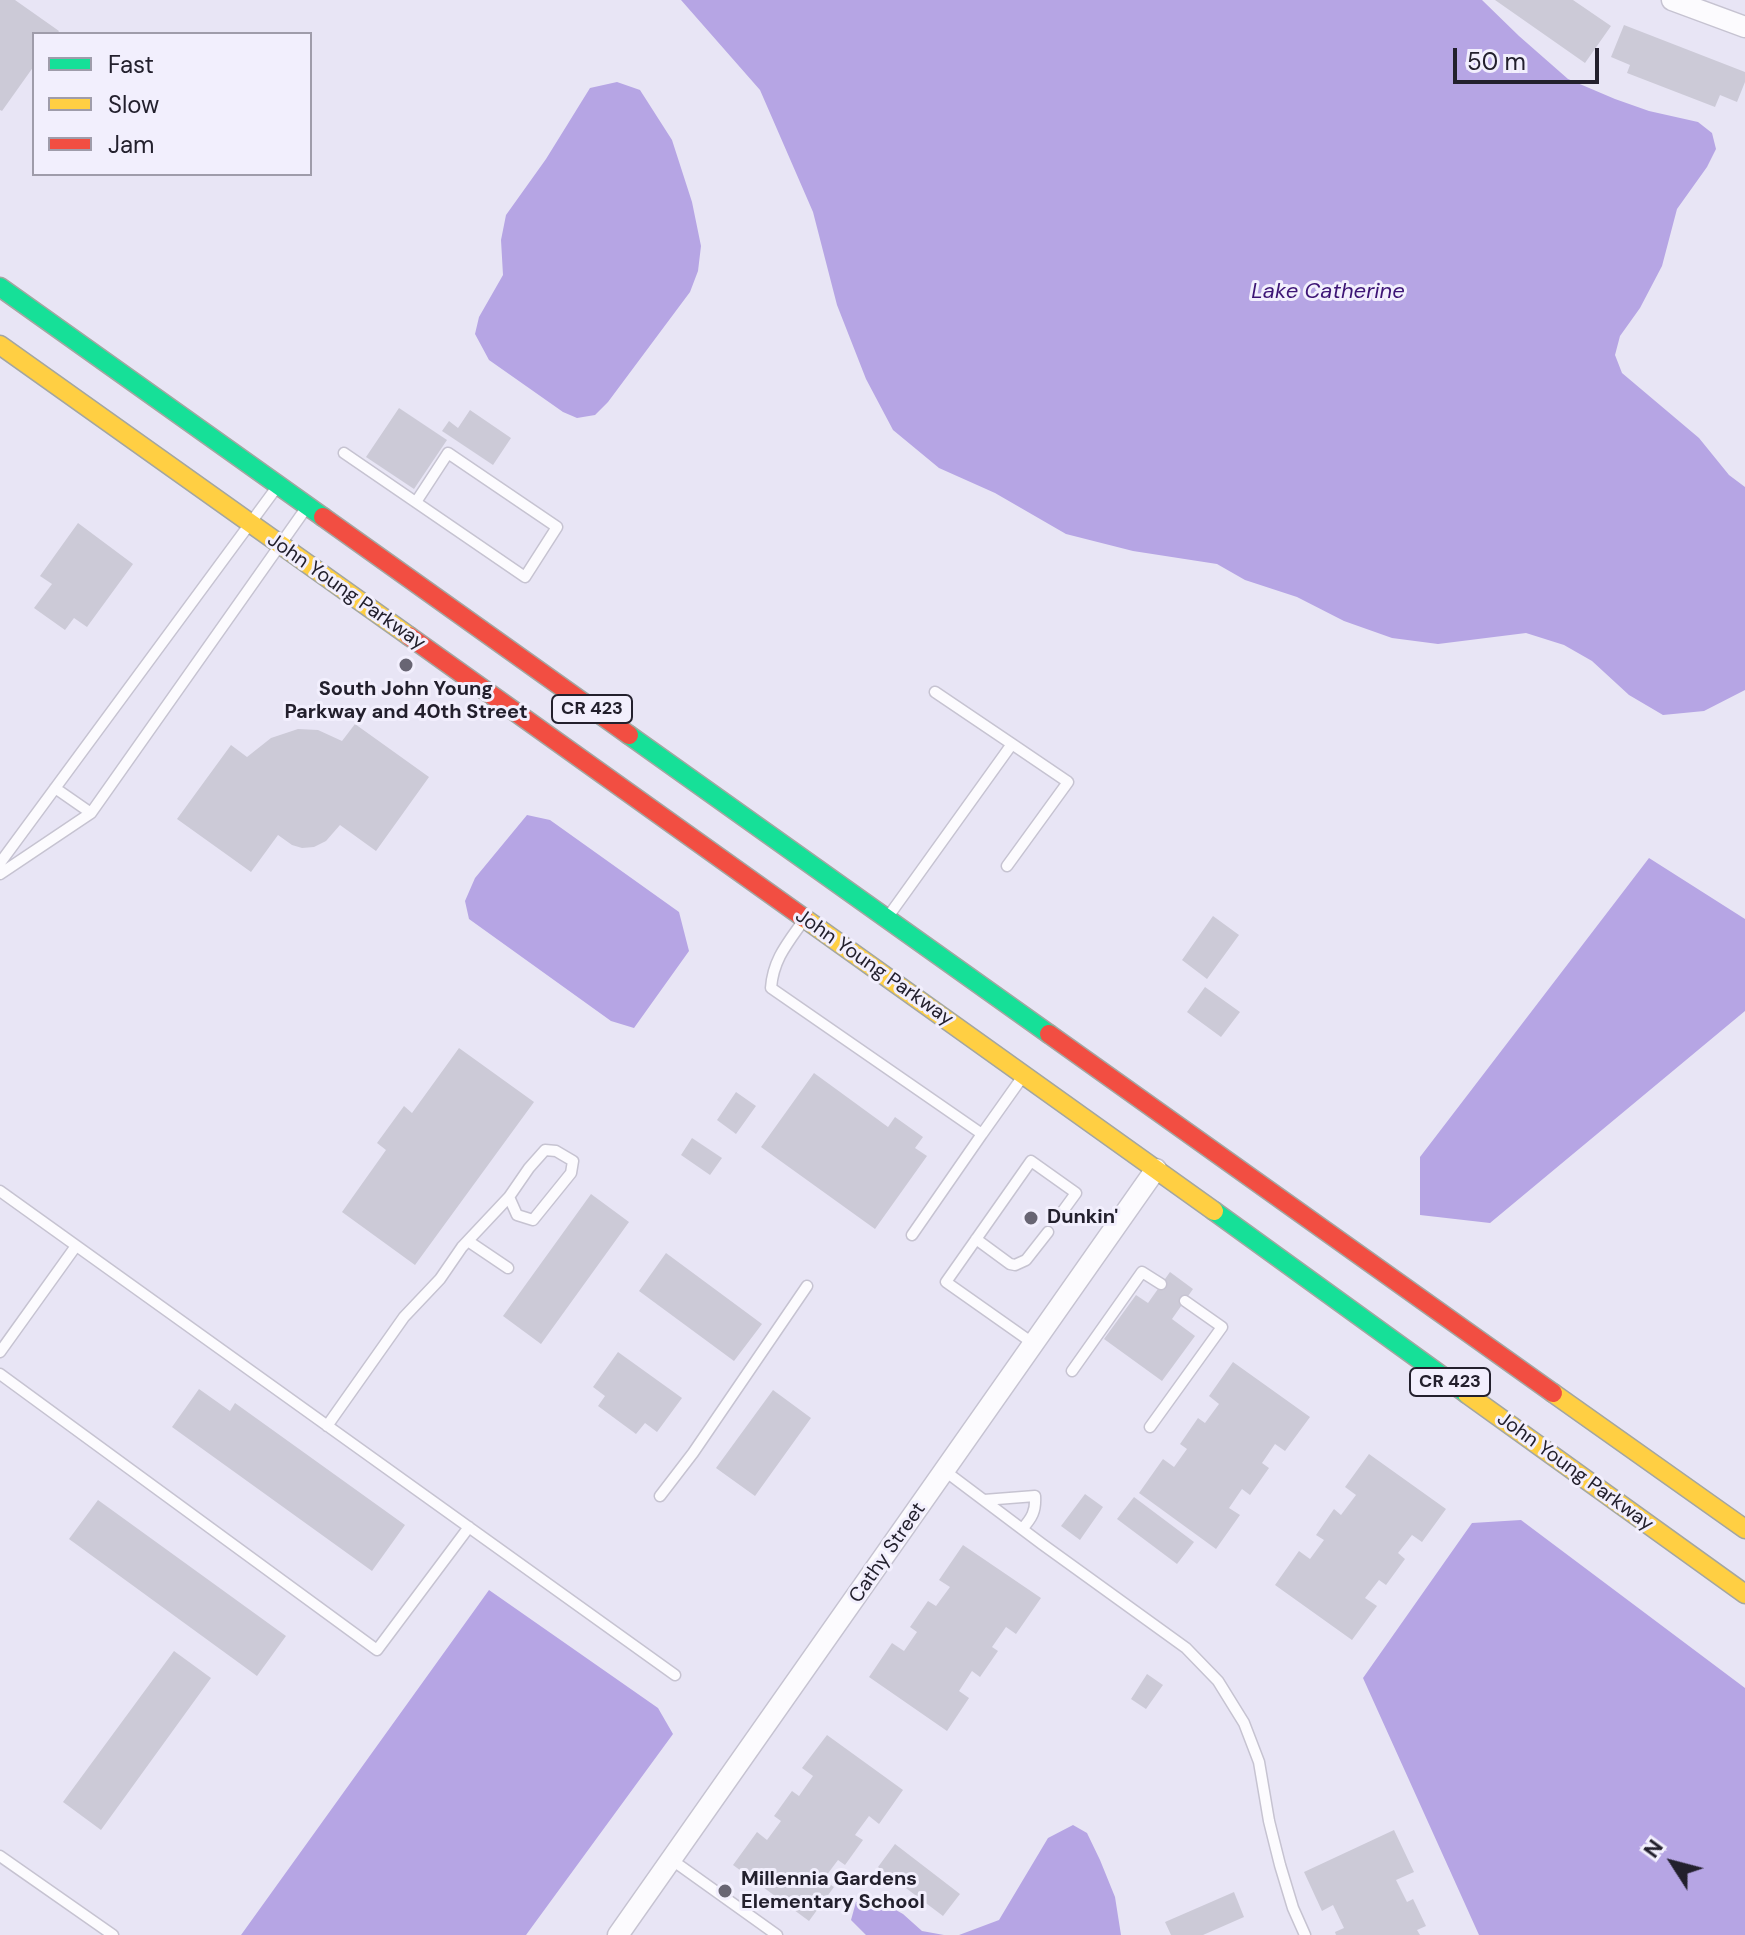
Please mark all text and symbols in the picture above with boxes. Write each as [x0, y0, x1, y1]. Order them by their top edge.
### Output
legend [32, 32, 312, 176]
scale bar [1457, 32, 1603, 82]
text: 50 m [1467, 46, 1526, 77]
text: Fast [108, 49, 154, 80]
text: Slow [108, 89, 159, 120]
text: Jam [108, 129, 154, 160]
water label: Lake Catherine [1251, 279, 1405, 305]
street label: John Young Parkway [262, 528, 430, 656]
marker: South John Young Parkway and 40th Street [397, 656, 415, 674]
place label: South John Young Parkway and 40th Street [284, 678, 528, 725]
road number: CR 423 [552, 695, 632, 723]
street label: John Young Parkway [790, 904, 958, 1032]
place label: Dunkin' [1047, 1206, 1118, 1230]
marker: Dunkin' [1022, 1209, 1040, 1227]
road number: CR 423 [1410, 1368, 1490, 1396]
street label: John Young Parkway [1492, 1407, 1658, 1537]
street label: Cathy Street [845, 1498, 931, 1608]
north arrow [1633, 1823, 1713, 1903]
text: N [1637, 1834, 1670, 1864]
place label: Millennia Gardens Elementary School [741, 1868, 925, 1915]
marker: Millennia Gardens Elementary School [716, 1882, 734, 1900]

